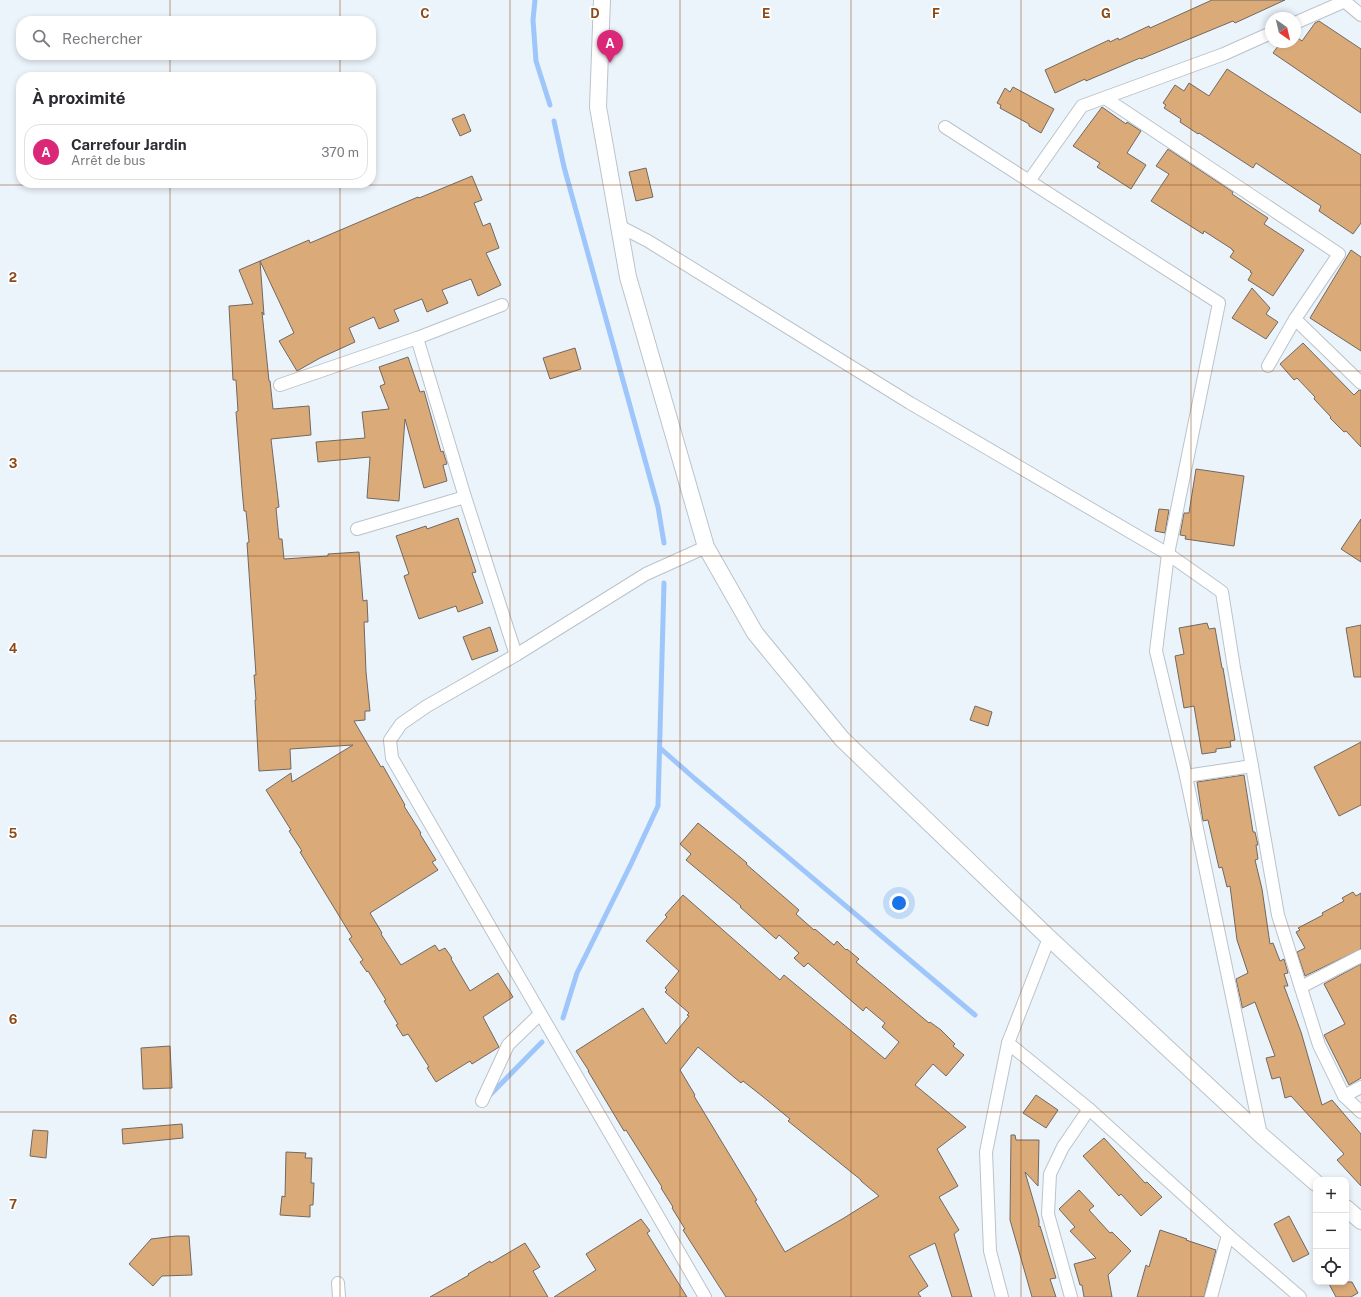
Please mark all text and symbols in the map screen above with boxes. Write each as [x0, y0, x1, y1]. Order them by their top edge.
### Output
text: C [420, 6, 430, 21]
text: D [590, 6, 600, 21]
text: E [762, 6, 770, 21]
text: F [932, 6, 940, 21]
text: G [1101, 6, 1111, 21]
north arrow [1265, 12, 1301, 48]
search box [16, 16, 376, 60]
icon: search [30, 27, 52, 49]
text: Rechercher [62, 30, 142, 47]
pin: A [597, 30, 623, 63]
text: À proximité [32, 88, 126, 108]
text: Carrefour Jardin [71, 136, 187, 153]
text: A [41, 145, 51, 160]
text: 370 m [321, 145, 359, 160]
text: Arrêt de bus [71, 153, 145, 168]
text: 2 [9, 270, 17, 285]
text: 3 [9, 456, 18, 471]
text: 4 [9, 641, 18, 656]
text: 5 [9, 826, 18, 841]
your location [889, 893, 909, 913]
text: 6 [9, 1012, 18, 1027]
map controls [1313, 1177, 1349, 1285]
button: + [1313, 1177, 1349, 1213]
text: 7 [9, 1197, 17, 1212]
button: − [1313, 1213, 1349, 1249]
button: locate [1313, 1249, 1349, 1285]

